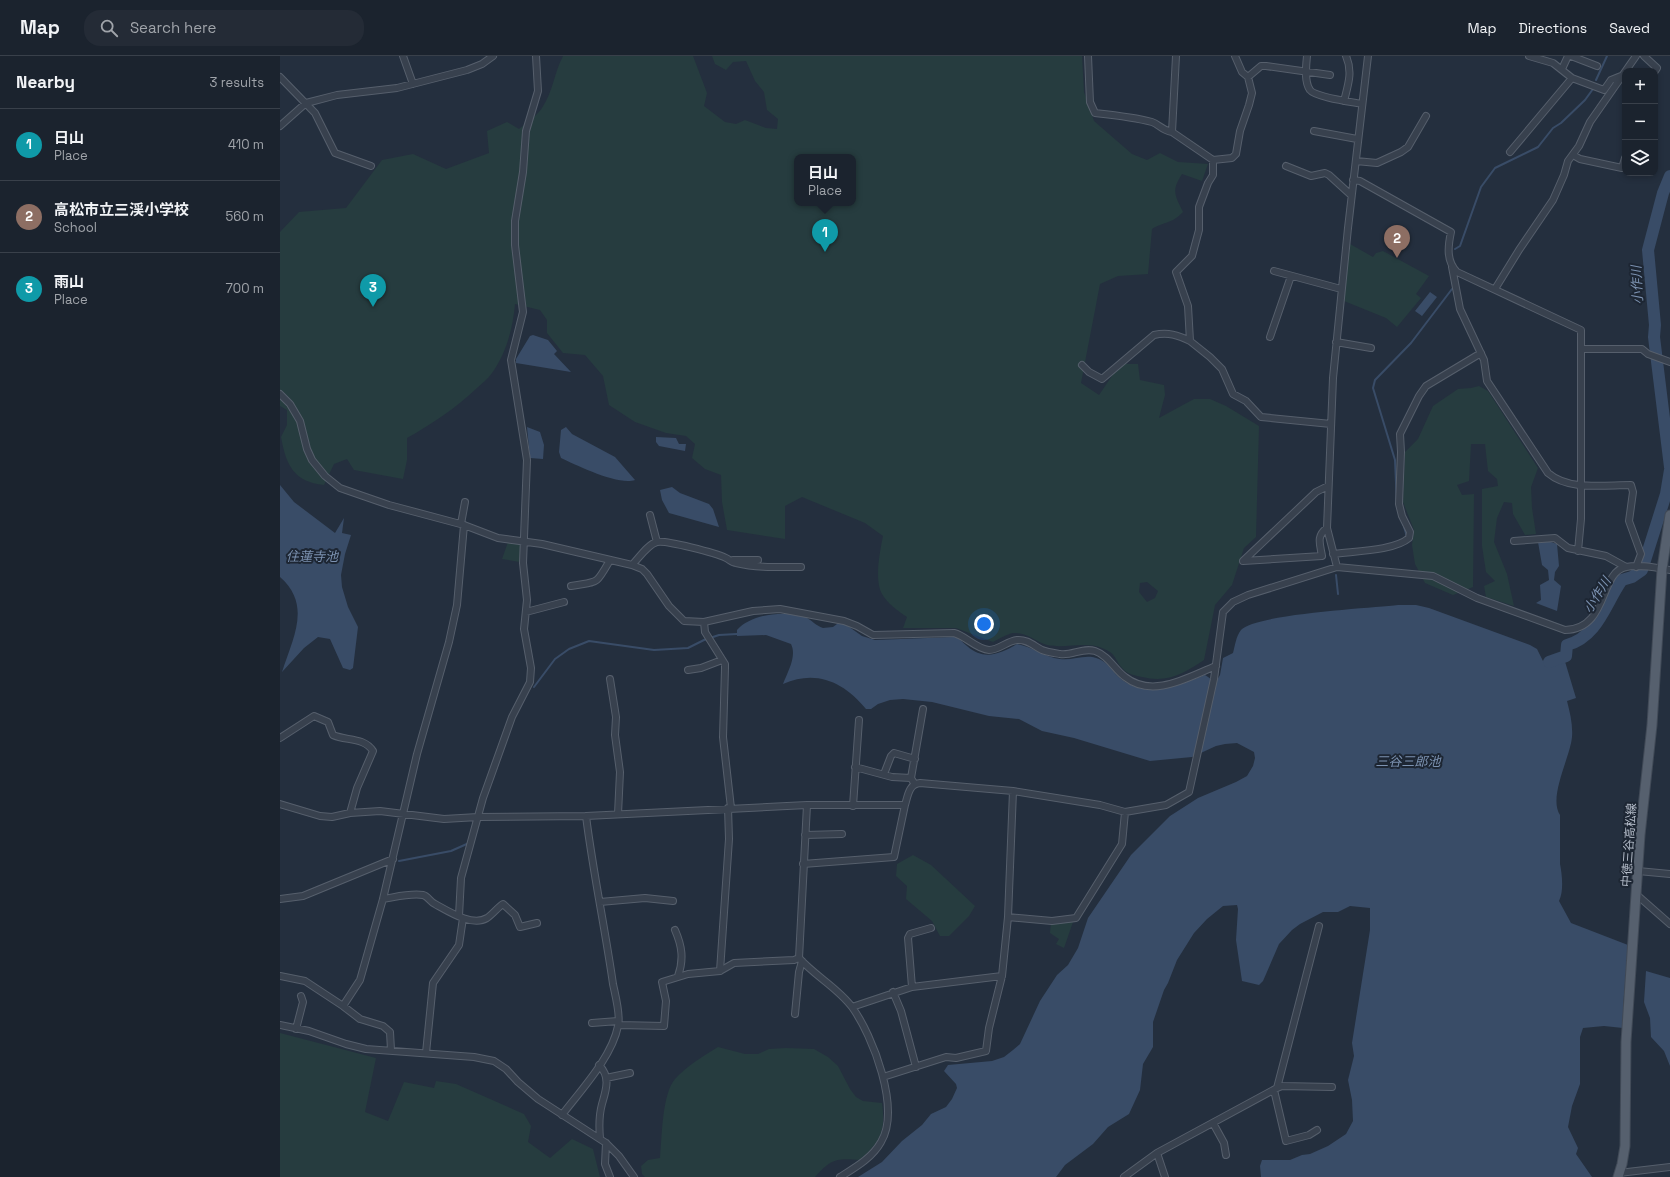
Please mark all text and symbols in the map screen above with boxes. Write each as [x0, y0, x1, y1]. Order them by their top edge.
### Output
search box [84, 10, 364, 46]
text: Map [20, 15, 60, 40]
icon: search [98, 17, 120, 39]
text: Search here [130, 18, 216, 37]
text: Map [1467, 19, 1497, 37]
text: Directions [1519, 19, 1587, 37]
text: Saved [1609, 19, 1650, 37]
map controls [1622, 68, 1658, 176]
button: + [1622, 68, 1658, 104]
text: Nearby [16, 71, 75, 93]
text: 3 results [210, 74, 264, 91]
button: − [1622, 104, 1658, 140]
text: 日山 [54, 128, 84, 147]
text: 1 [26, 136, 32, 153]
text: 410 m [228, 136, 264, 153]
button: layers [1622, 140, 1658, 176]
text: Place [54, 147, 88, 164]
popup [794, 154, 856, 206]
text: 日山 [808, 163, 838, 182]
text: Place [808, 182, 842, 199]
text: 高松市立三渓小学校 [54, 200, 189, 219]
text: 2 [25, 208, 33, 225]
text: 560 m [225, 208, 264, 225]
text: School [54, 219, 97, 236]
pin: 1 [812, 219, 838, 252]
pin: 2 [1384, 225, 1410, 258]
water label: 小作川 [1627, 263, 1647, 305]
text: 雨山 [54, 272, 84, 291]
pin: 3 [360, 274, 386, 307]
text: 3 [25, 280, 33, 297]
text: 700 m [226, 280, 264, 297]
text: Place [54, 291, 88, 308]
water label: 住蓮寺池 [286, 548, 340, 565]
water label: 小作川 [1579, 572, 1616, 616]
your location [974, 614, 994, 634]
water label: 三谷三郎池 [1375, 753, 1442, 770]
street label: 中徳三谷高松線 [1618, 803, 1640, 887]

